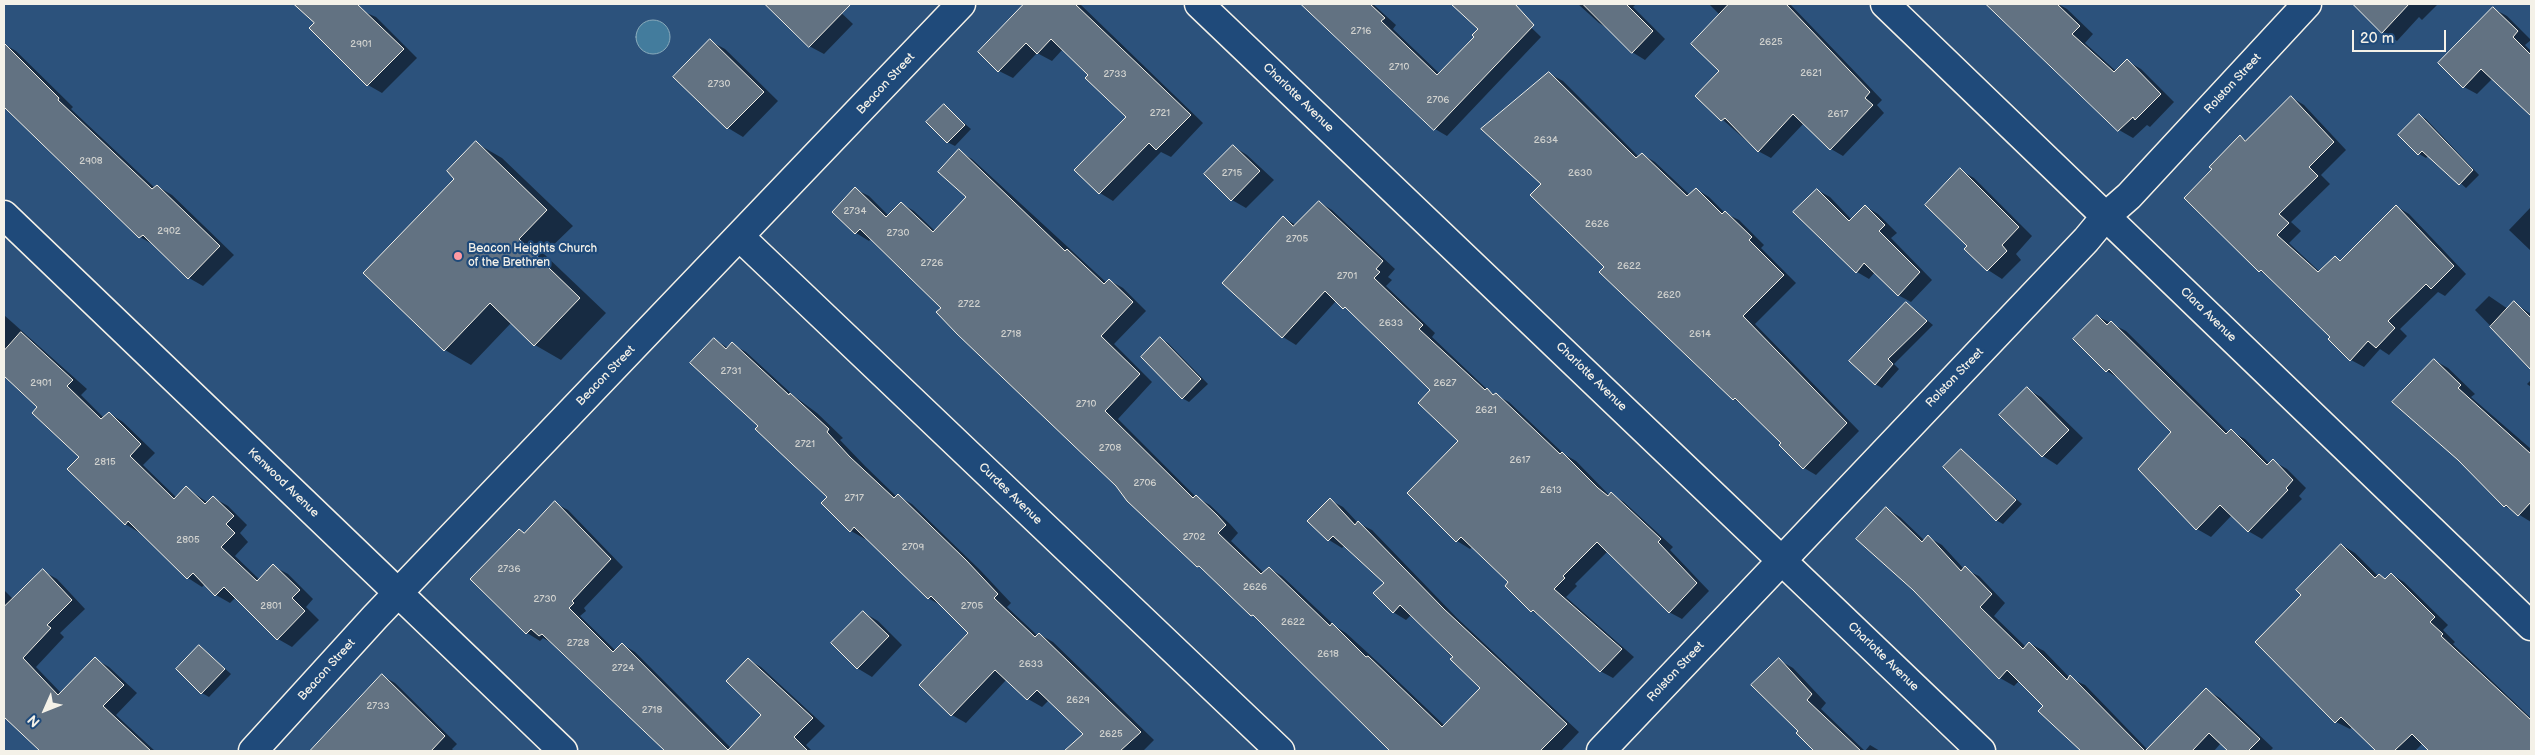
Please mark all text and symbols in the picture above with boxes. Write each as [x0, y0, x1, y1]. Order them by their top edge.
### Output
scale bar [2355, 20, 2449, 52]
house number: 2716 [1351, 25, 1371, 37]
text: 20 m [2360, 29, 2394, 48]
house number: 2625 [1759, 36, 1783, 48]
house number: 2901 [350, 38, 372, 50]
street label: Beacon Street [854, 50, 918, 118]
street label: Rolston Street [2201, 51, 2265, 117]
street label: Charlotte Avenue [1259, 60, 1337, 136]
house number: 2710 [1389, 61, 1409, 73]
house number: 2621 [1800, 67, 1822, 79]
house number: 2733 [1103, 68, 1127, 80]
house number: 2730 [708, 78, 730, 90]
house number: 2706 [1427, 94, 1449, 106]
house number: 2721 [1150, 107, 1170, 119]
house number: 2617 [1828, 108, 1848, 120]
house number: 2634 [1534, 134, 1558, 146]
house number: 2908 [79, 155, 103, 167]
house number: 2715 [1222, 167, 1242, 179]
house number: 2630 [1568, 167, 1592, 179]
house number: 2734 [843, 205, 867, 217]
house number: 2626 [1585, 218, 1609, 230]
house number: 2902 [157, 225, 181, 237]
house number: 2730 [887, 227, 909, 239]
house number: 2705 [1286, 233, 1308, 245]
place label: Beacon Heights Church of the Brethren [468, 242, 597, 270]
marker: Beacon Heights Church of the Brethren [452, 250, 464, 262]
house number: 2726 [921, 257, 943, 269]
house number: 2622 [1617, 260, 1641, 272]
house number: 2701 [1337, 270, 1357, 282]
street label: Clara Avenue [2177, 285, 2239, 345]
house number: 2620 [1657, 289, 1681, 301]
house number: 2722 [958, 298, 980, 310]
house number: 2633 [1379, 317, 1403, 329]
house number: 2718 [1001, 328, 1021, 340]
house number: 2614 [1689, 328, 1711, 340]
street label: Charlotte Avenue [1552, 339, 1630, 415]
street label: Beacon Street [574, 343, 638, 409]
street label: Rolston Street [1923, 345, 1987, 411]
house number: 2731 [721, 365, 741, 377]
house number: 2901 [30, 377, 52, 389]
house number: 2627 [1434, 377, 1456, 389]
house number: 2710 [1076, 398, 1096, 410]
house number: 2621 [1475, 404, 1497, 416]
house number: 2721 [795, 438, 815, 450]
house number: 2708 [1099, 442, 1121, 454]
street label: Kenwood Avenue [244, 445, 322, 521]
house number: 2617 [1510, 454, 1530, 466]
house number: 2815 [94, 456, 116, 468]
street label: Curdes Avenue [975, 460, 1045, 528]
house number: 2706 [1134, 477, 1156, 489]
house number: 2613 [1540, 484, 1562, 496]
house number: 2717 [844, 492, 864, 504]
house number: 2702 [1183, 531, 1205, 543]
house number: 2805 [176, 534, 200, 546]
house number: 2709 [902, 541, 924, 553]
house number: 2736 [497, 563, 521, 575]
house number: 2626 [1243, 581, 1267, 593]
house number: 2730 [534, 593, 556, 605]
house number: 2801 [260, 600, 282, 612]
house number: 2705 [961, 600, 983, 612]
house number: 2622 [1281, 616, 1305, 628]
street label: Charlotte Avenue [1844, 619, 1922, 695]
street label: Beacon Street [295, 636, 359, 704]
house number: 2728 [567, 637, 589, 649]
street label: Rolston Street [1644, 639, 1708, 705]
house number: 2618 [1317, 648, 1339, 660]
house number: 2633 [1019, 658, 1043, 670]
house number: 2724 [612, 662, 634, 674]
north arrow [20, 685, 70, 735]
house number: 2629 [1066, 694, 1090, 706]
house number: 2733 [366, 700, 390, 712]
house number: 2718 [642, 704, 662, 716]
text: N [24, 711, 44, 730]
house number: 2625 [1099, 728, 1123, 740]

